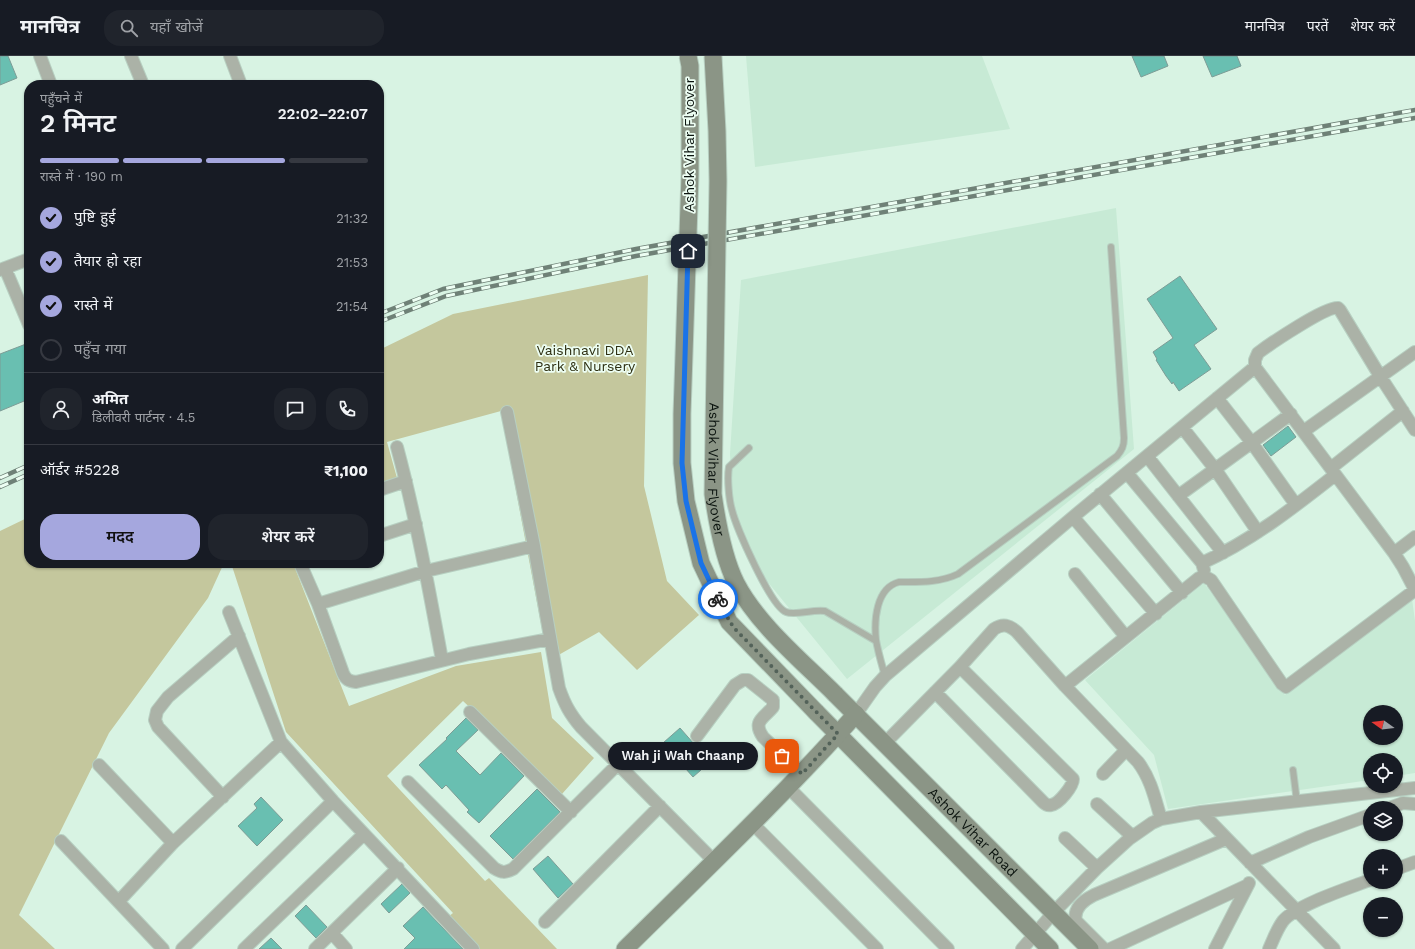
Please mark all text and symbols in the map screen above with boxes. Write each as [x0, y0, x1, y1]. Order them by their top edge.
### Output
search box [104, 10, 384, 46]
text: मानचित्र [20, 15, 80, 38]
icon: search [118, 17, 140, 39]
text: यहाँ खोजें [150, 18, 203, 36]
text: मानचित्र [1245, 18, 1285, 34]
text: परतें [1307, 18, 1328, 34]
text: शेयर करें [1350, 18, 1395, 34]
street label: Ashok Vihar Flyover [681, 78, 697, 212]
text: पहुँचने में [40, 91, 82, 106]
text: 22:02–22:07 [278, 105, 368, 123]
text: 2 मिनट [40, 108, 116, 138]
text: रास्ते में · 190 m [40, 169, 123, 184]
icon: check [40, 207, 62, 229]
text: पुष्टि हुई [74, 208, 116, 226]
text: 21:32 [336, 211, 368, 226]
pin [671, 234, 705, 268]
icon: home [677, 240, 699, 262]
icon: check [40, 251, 62, 273]
text: तैयार हो रहा [74, 252, 141, 270]
text: 21:53 [336, 255, 368, 270]
icon: check [40, 295, 62, 317]
text: रास्ते में [74, 296, 113, 314]
text: 21:54 [336, 299, 368, 314]
text: पहुँच गया [74, 340, 126, 358]
park label: Vaishnavi DDA Park & Nursery [535, 342, 636, 374]
button: person [40, 388, 82, 430]
button: chat [274, 388, 316, 430]
button: phone [326, 388, 368, 430]
text: अमित [92, 390, 128, 408]
street label: Ashok Vihar Flyover [705, 403, 728, 538]
text: डिलीवरी पार्टनर · 4.5 [92, 410, 195, 425]
text: ऑर्डर #5228 [40, 461, 120, 479]
text: ₹1,100 [324, 462, 368, 480]
button: मदद [40, 514, 200, 560]
button: शेयर करें [208, 514, 368, 560]
courier [698, 579, 738, 619]
icon: bike [707, 588, 729, 610]
north arrow [1363, 705, 1403, 745]
map controls [1363, 705, 1403, 937]
pin [765, 739, 799, 773]
callout: Wah ji Wah Chaanp [608, 742, 758, 770]
icon: bag [771, 745, 793, 767]
text: Wah ji Wah Chaanp [622, 748, 744, 763]
button: locate [1363, 753, 1403, 793]
street label: Ashok Vihar Road [925, 784, 1021, 880]
button: layers [1363, 801, 1403, 841]
button: + [1363, 849, 1403, 889]
button: − [1363, 897, 1403, 937]

